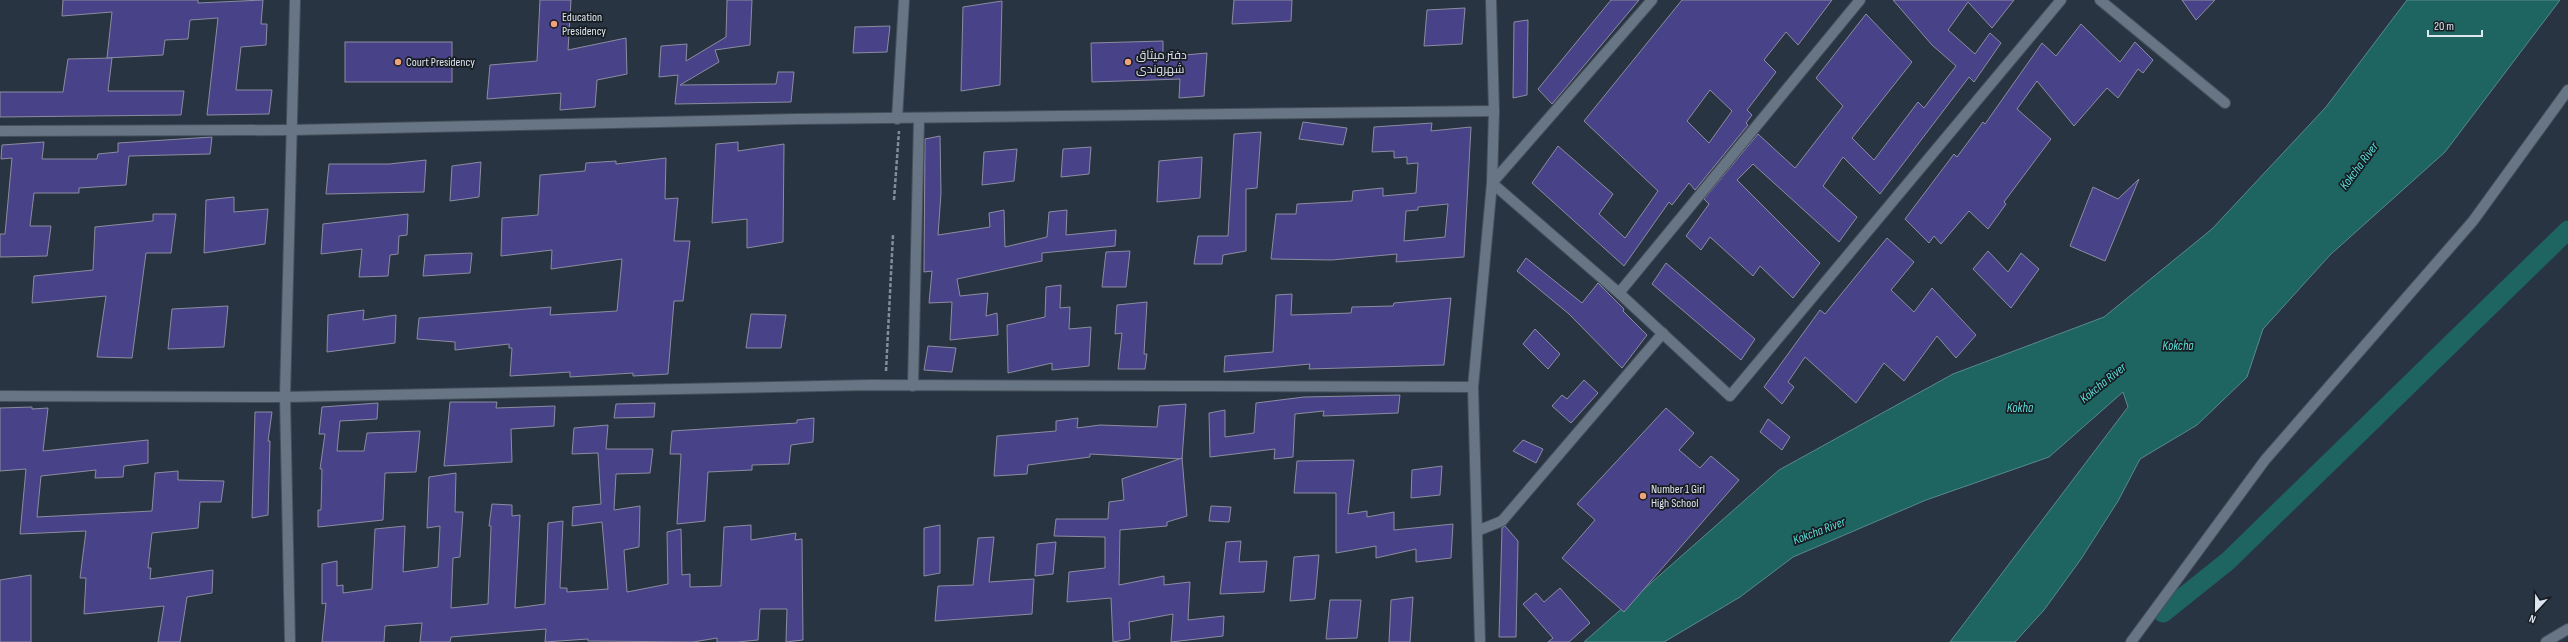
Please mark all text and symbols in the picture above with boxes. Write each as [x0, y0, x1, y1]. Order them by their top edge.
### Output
place label: Education Presidency [562, 10, 606, 39]
scale bar [2428, 12, 2482, 38]
marker: Education Presidency [549, 19, 559, 29]
text: 20 m [2434, 19, 2454, 34]
place label: دفتر میثاق شهروندی [1136, 48, 1187, 77]
place label: Court Presidency [406, 55, 475, 70]
marker: Court Presidency [393, 57, 403, 67]
marker: دفتر میثاق شهروندی [1123, 57, 1133, 67]
water label: Kokcha River [2336, 138, 2383, 193]
water label: Kokcha [2162, 338, 2194, 354]
water label: Kokcha River [2077, 359, 2130, 407]
water label: Kokha [2007, 400, 2034, 416]
place label: Number 1 Girl High School [1651, 482, 1705, 511]
marker: Number 1 Girl High School [1638, 491, 1648, 501]
water label: Kokcha River [1790, 513, 1849, 548]
north arrow [2516, 590, 2556, 630]
text: N [2527, 612, 2538, 626]

